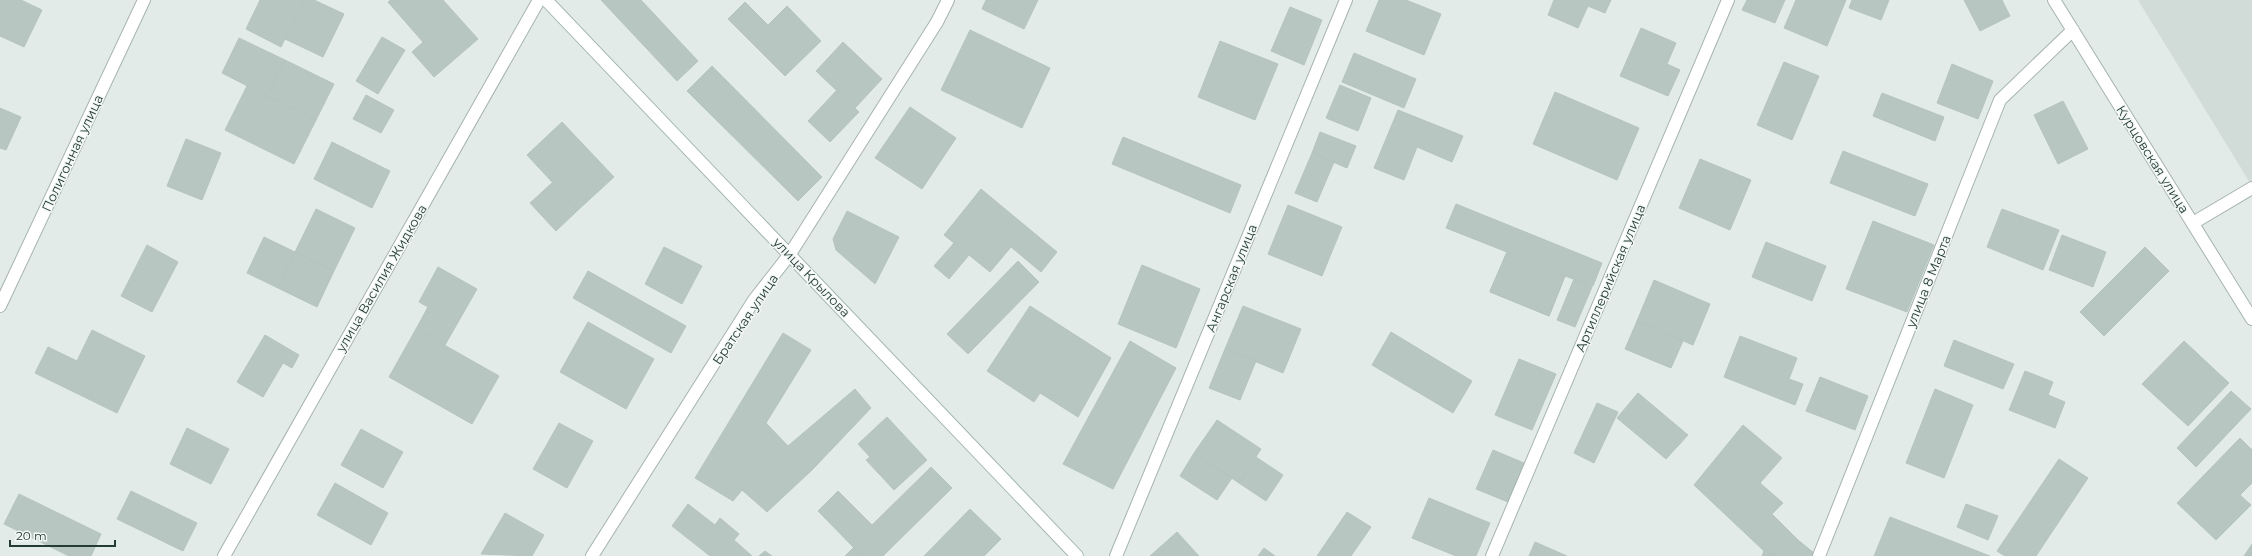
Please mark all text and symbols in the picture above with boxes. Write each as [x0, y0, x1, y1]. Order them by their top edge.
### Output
street label: Полигонная улица [38, 92, 106, 214]
street label: Курцовская улица [2113, 102, 2193, 216]
street label: улица Василия Жидкова [332, 201, 430, 355]
street label: Артиллерийская улица [1572, 202, 1648, 354]
street label: Ангарская улица [1202, 222, 1260, 334]
street label: улица 8 Марта [1902, 232, 1954, 330]
street label: улица Крылова [769, 233, 854, 320]
street label: Братская улица [709, 271, 781, 367]
scale bar [10, 522, 115, 548]
text: 20 m [16, 528, 47, 543]

